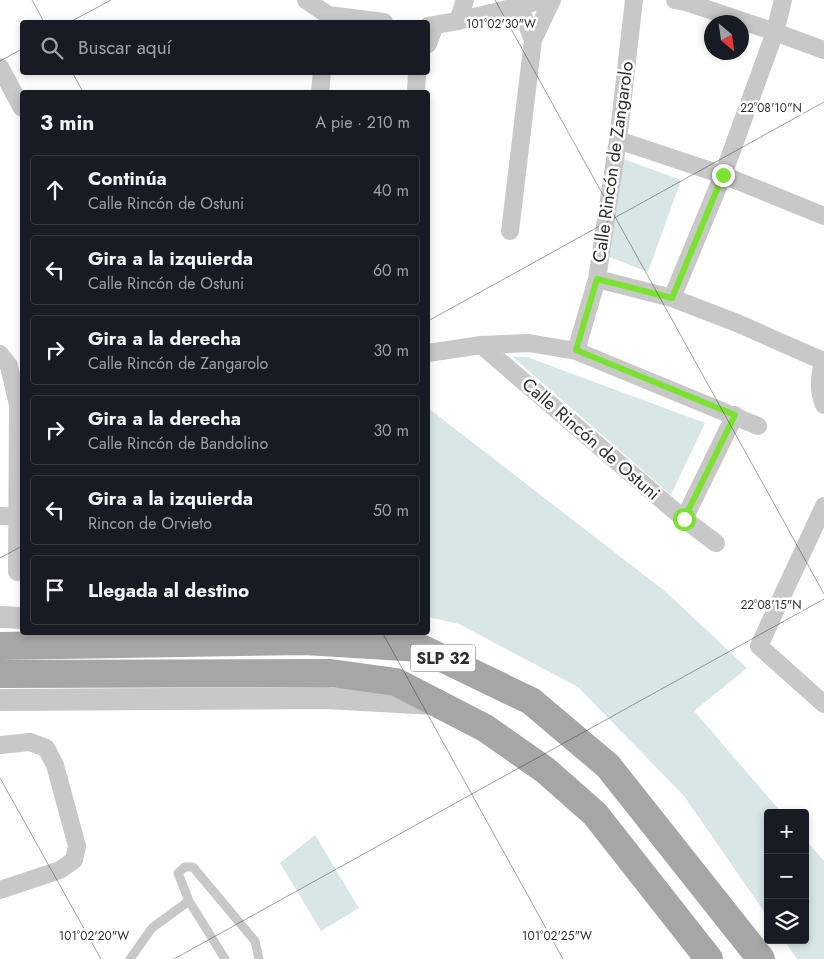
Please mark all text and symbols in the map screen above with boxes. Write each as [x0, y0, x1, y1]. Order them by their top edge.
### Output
text: 101°02'30"W [466, 15, 536, 33]
north arrow [704, 15, 749, 60]
search box [20, 20, 430, 75]
icon: search [38, 34, 66, 62]
text: Buscar aquí [78, 34, 172, 61]
street label: Calle Rincón de Zangarolo [586, 60, 640, 264]
text: 22°08'10"N [740, 99, 802, 117]
text: 3 min [40, 108, 94, 138]
text: A pie · 210 m [316, 111, 410, 134]
route end [712, 164, 735, 187]
text: Continúa [88, 165, 167, 192]
icon: ahead [41, 176, 69, 204]
text: 40 m [373, 179, 409, 202]
text: Calle Rincón de Ostuni [88, 192, 244, 215]
text: Gira a la izquierda [88, 245, 253, 272]
icon: left [41, 256, 69, 284]
text: 60 m [373, 259, 409, 282]
text: Calle Rincón de Ostuni [88, 272, 244, 295]
text: Gira a la derecha [88, 325, 241, 352]
icon: right [41, 336, 69, 364]
text: 30 m [373, 339, 409, 362]
text: Calle Rincón de Zangarolo [88, 352, 268, 375]
street label: Calle Rincón de Ostuni [516, 372, 666, 506]
text: Gira a la derecha [88, 405, 241, 432]
icon: right [41, 416, 69, 444]
text: 30 m [373, 419, 409, 442]
text: Calle Rincón de Bandolino [88, 432, 268, 455]
text: Gira a la izquierda [88, 485, 253, 512]
icon: left [41, 496, 69, 524]
text: 50 m [373, 499, 409, 522]
route start [673, 508, 696, 531]
text: Rincon de Orvieto [88, 512, 212, 535]
icon: arrive [41, 576, 69, 604]
text: Llegada al destino [88, 577, 249, 604]
text: 22°08'15"N [740, 596, 802, 614]
road number: SLP 32 [410, 644, 476, 671]
map controls [764, 809, 809, 944]
button: + [764, 809, 809, 854]
button: − [764, 854, 809, 899]
button: layers [764, 899, 809, 944]
text: 101°02'20"W [59, 927, 129, 945]
text: 101°02'25"W [522, 927, 592, 945]

